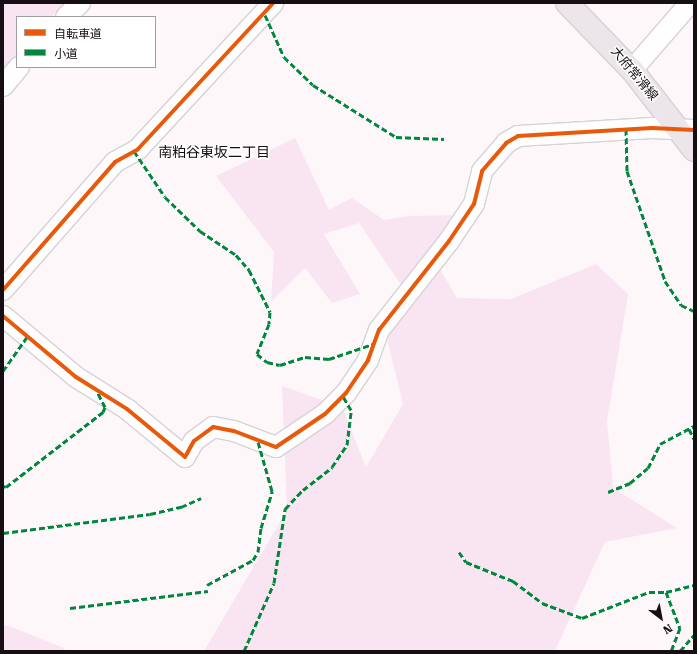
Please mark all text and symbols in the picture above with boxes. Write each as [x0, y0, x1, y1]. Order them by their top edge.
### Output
legend [16, 16, 156, 68]
text: 自転車道 [54, 27, 102, 41]
street label: 大府常滑線 [607, 44, 661, 104]
text: 小道 [54, 47, 78, 61]
district label: 南粕谷東坂二丁目 [158, 144, 270, 160]
north arrow [641, 598, 681, 638]
text: N [661, 621, 675, 636]

